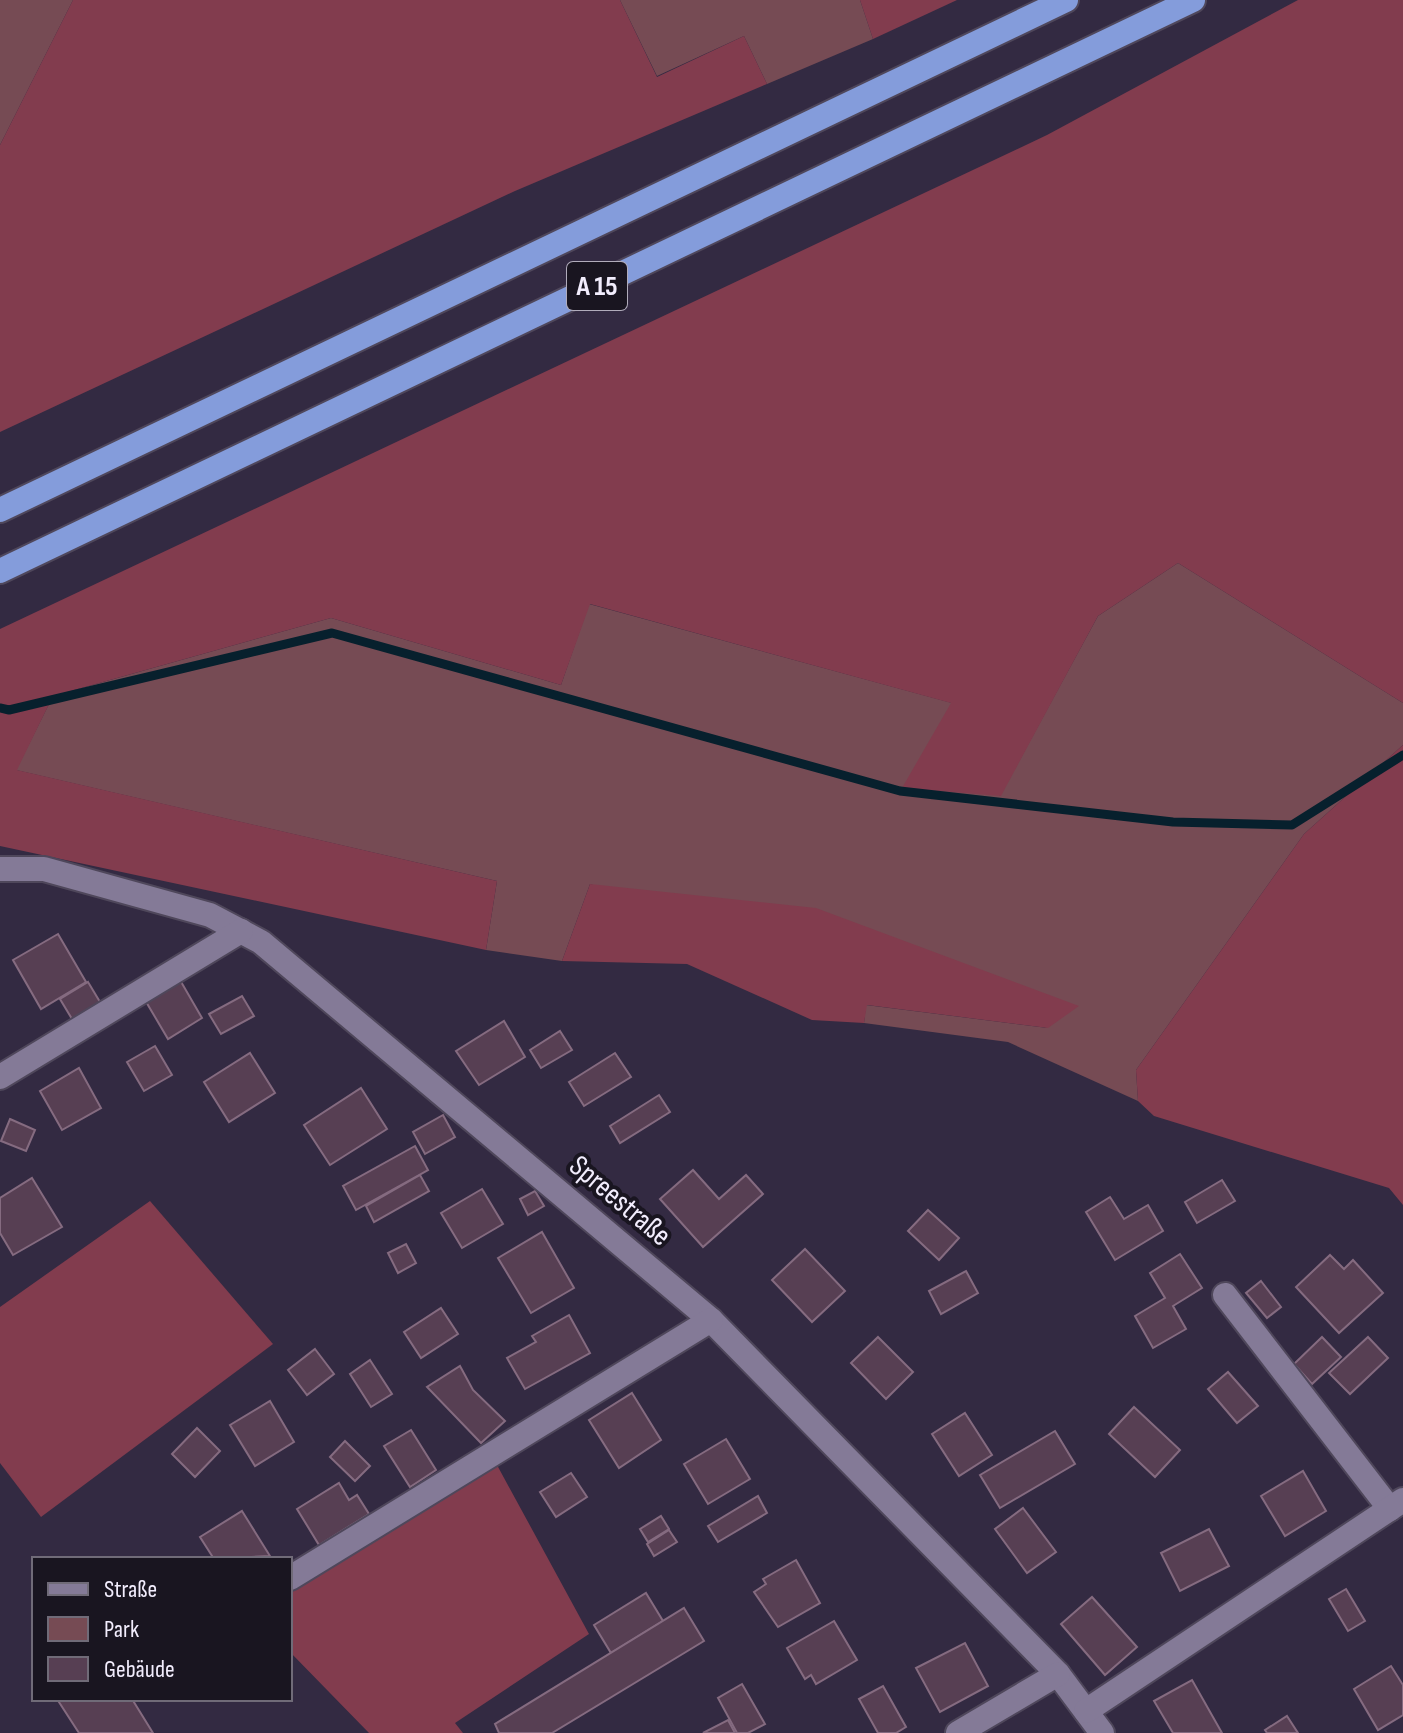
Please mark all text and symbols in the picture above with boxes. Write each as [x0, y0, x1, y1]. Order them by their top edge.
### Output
road number: A 15 [567, 262, 627, 310]
street label: Spreestraße [562, 1148, 678, 1254]
legend [32, 1557, 292, 1701]
text: Straße [104, 1575, 157, 1604]
text: Park [104, 1615, 139, 1644]
text: Gebäude [104, 1655, 175, 1684]

